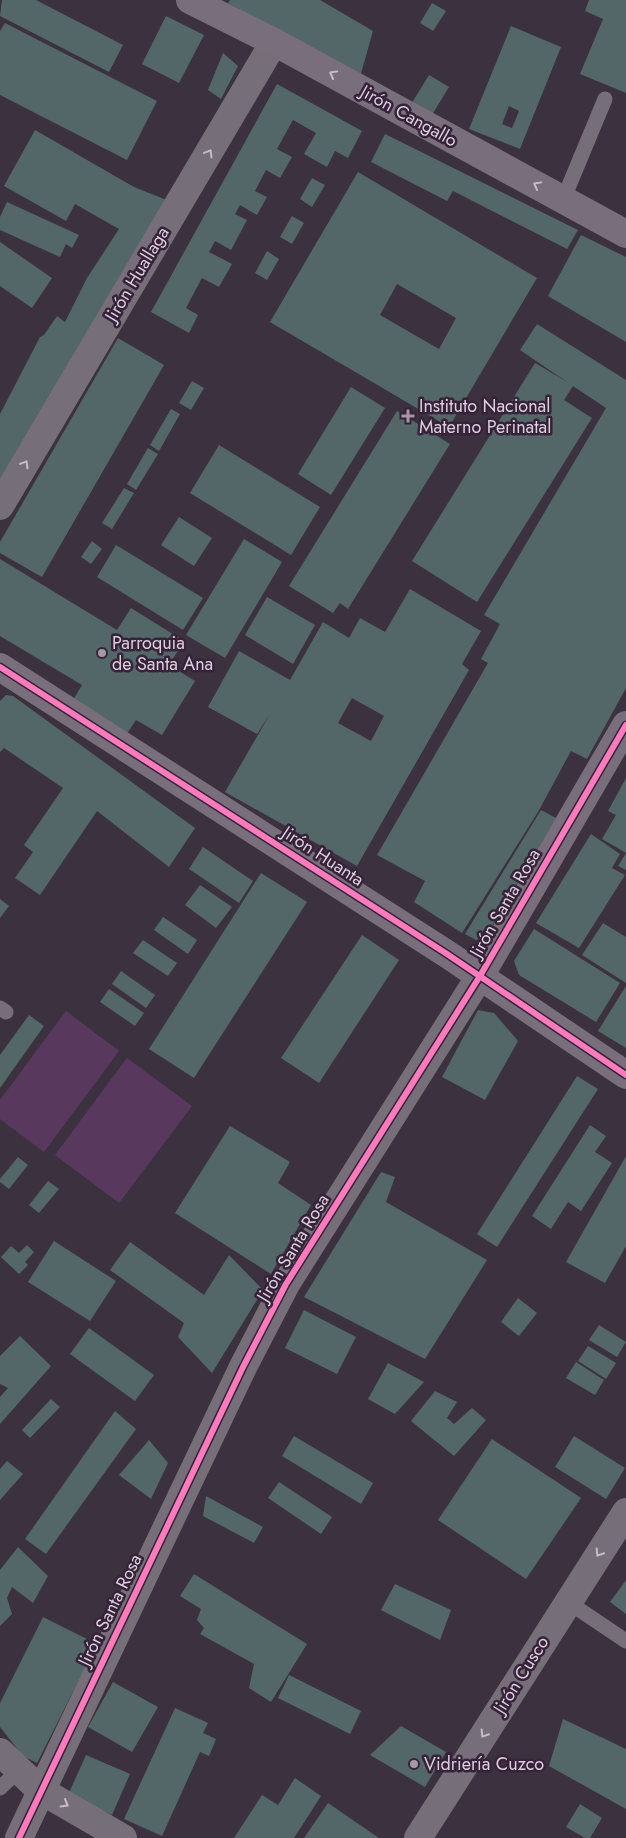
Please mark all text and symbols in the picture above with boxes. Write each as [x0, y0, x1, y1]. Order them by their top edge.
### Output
one-way arrow [329, 70, 338, 80]
street label: Jirón Cangallo [354, 78, 462, 153]
one-way arrow [202, 149, 212, 158]
one-way arrow [533, 182, 542, 192]
street label: Jirón Huallaga [97, 222, 176, 328]
place label: Instituto Nacional Materno Perinatal [419, 393, 551, 440]
marker: Instituto Nacional Materno Perinatal [401, 409, 415, 423]
one-way arrow [18, 460, 28, 469]
place label: Parroquia de Santa Ana [112, 630, 213, 677]
marker: Parroquia de Santa Ana [96, 647, 108, 659]
street label: Jirón Huanta [275, 819, 369, 892]
street label: Jirón Santa Rosa [462, 844, 547, 964]
street label: Jirón Santa Rosa [249, 1189, 336, 1309]
one-way arrow [596, 1548, 606, 1557]
street label: Jirón Santa Rosa [71, 1550, 148, 1672]
street label: Jirón Cusco [486, 1631, 555, 1721]
one-way arrow [480, 1729, 490, 1738]
place label: Vidriería Cuzco [424, 1751, 544, 1777]
marker: Vidriería Cuzco [408, 1758, 420, 1770]
one-way arrow [59, 1798, 68, 1808]

